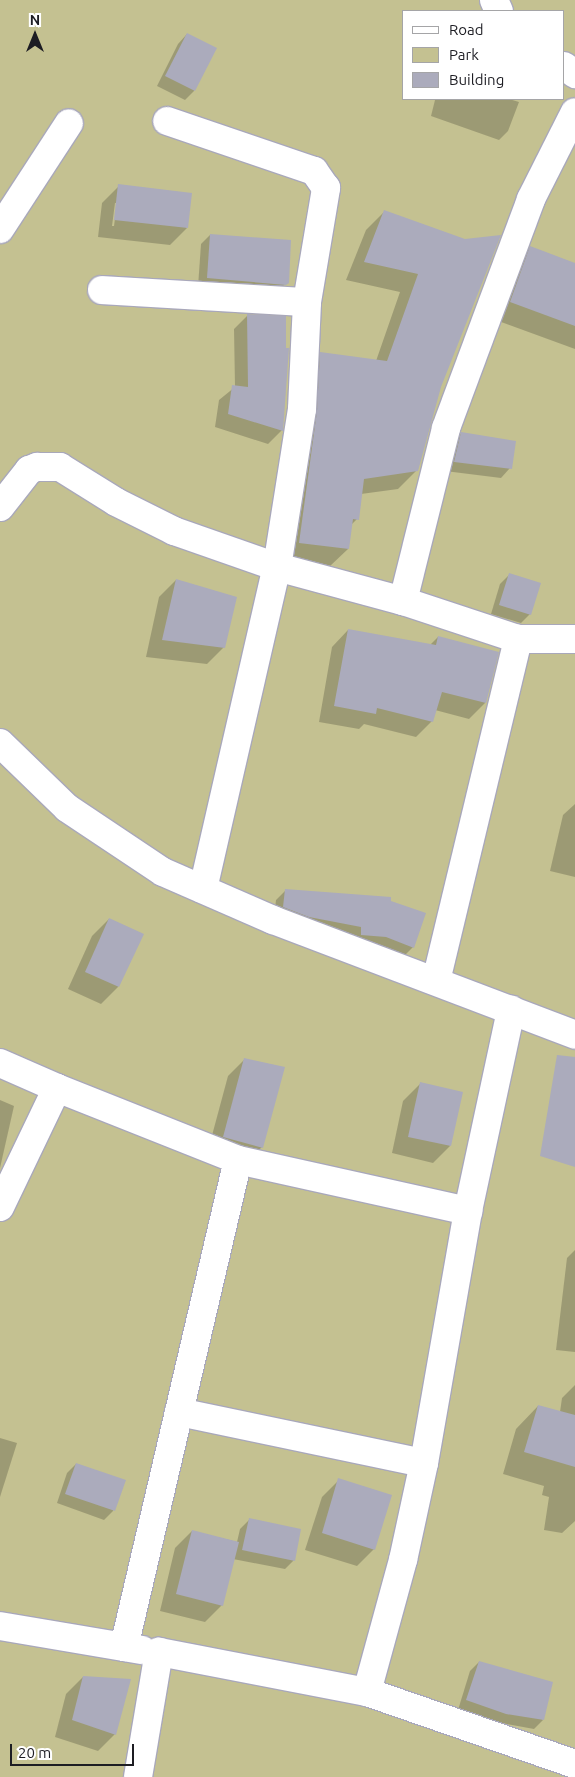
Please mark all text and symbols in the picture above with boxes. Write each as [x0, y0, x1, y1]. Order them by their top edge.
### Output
north arrow [10, 10, 60, 60]
legend [402, 10, 565, 100]
text: N [30, 12, 40, 28]
text: Road [449, 21, 484, 38]
text: Park [449, 46, 479, 63]
text: Building [449, 71, 504, 88]
scale bar [12, 1734, 136, 1766]
text: 20 m [18, 1744, 51, 1761]

